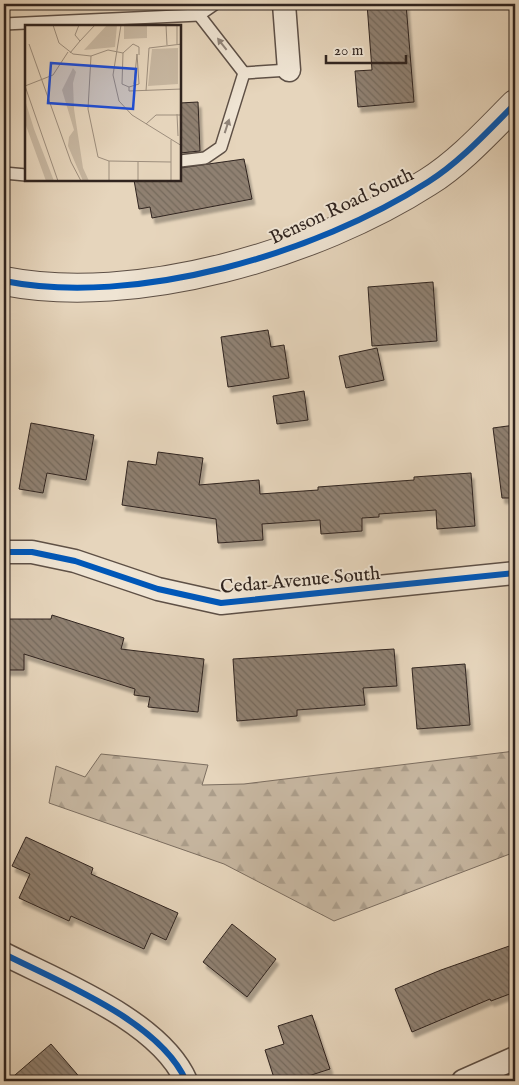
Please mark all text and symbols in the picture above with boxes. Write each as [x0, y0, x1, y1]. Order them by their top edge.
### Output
inset map [25, 25, 181, 181]
scale bar [326, 32, 406, 64]
one-way arrow [216, 38, 227, 51]
text: 20 m [334, 41, 364, 60]
one-way arrow [224, 118, 232, 133]
street label: Benson Road South [266, 163, 418, 251]
street label: Cedar Avenue South [219, 562, 381, 600]

